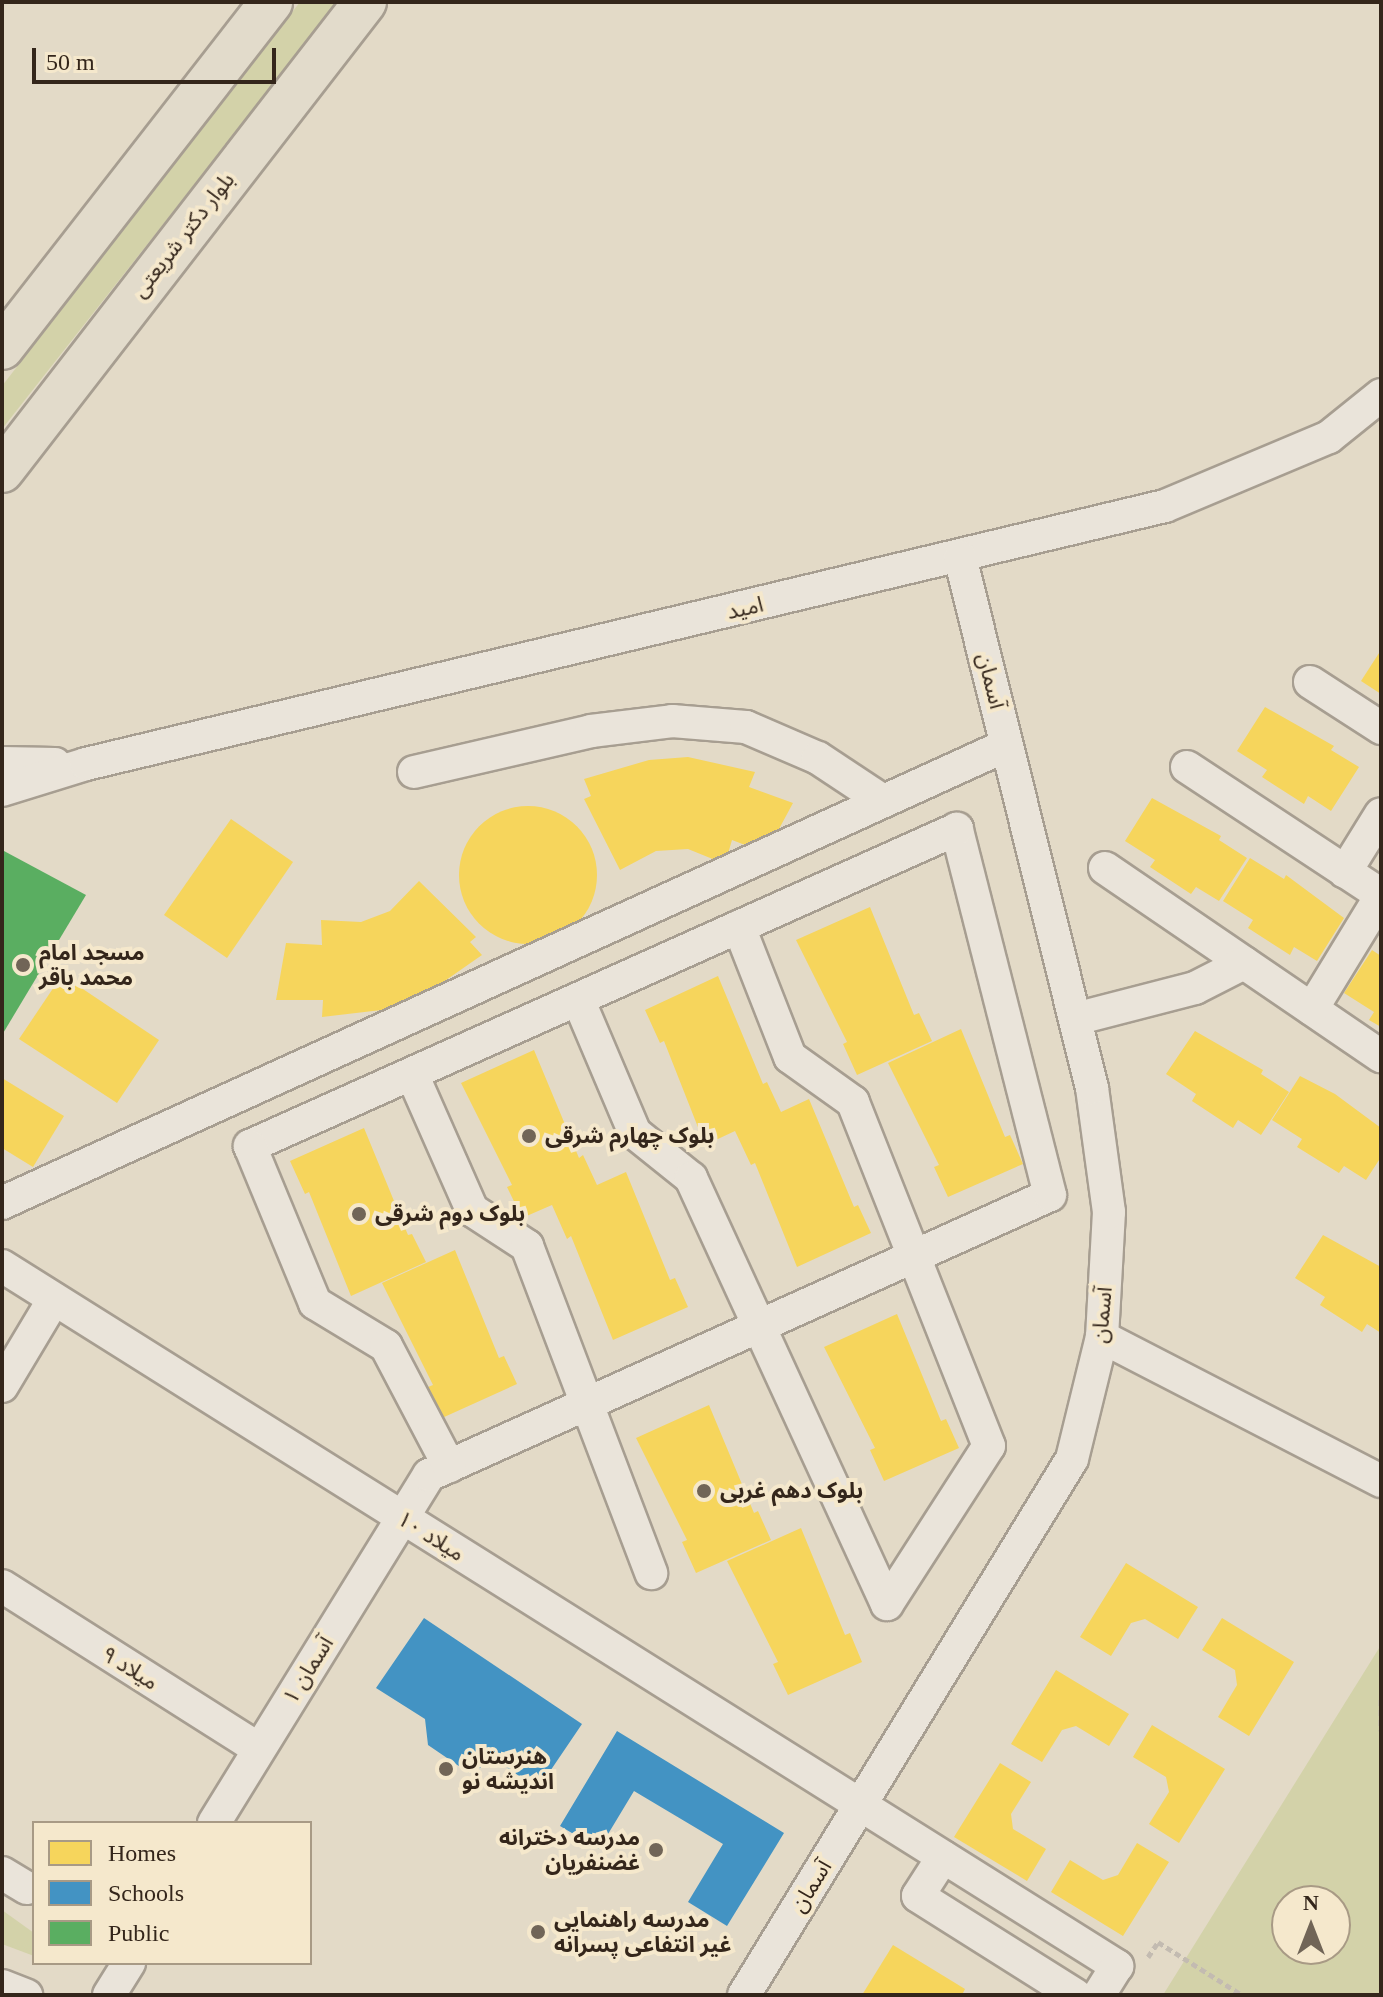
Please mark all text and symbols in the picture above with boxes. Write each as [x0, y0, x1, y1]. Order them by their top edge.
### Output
scale bar [36, 32, 280, 82]
text: 50 m [46, 49, 95, 75]
street label: بلوار دکتر شریعتی [126, 167, 240, 303]
street label: امید [724, 591, 766, 625]
street label: آسمان [971, 650, 1011, 712]
place label: مسجد امام محمد باقر [39, 939, 145, 990]
marker: مسجد امام محمد باقر [14, 956, 32, 974]
place label: بلوک چهارم شرقی [545, 1123, 714, 1149]
marker: بلوک چهارم شرقی [520, 1127, 538, 1145]
place label: بلوک دوم شرقی [375, 1201, 525, 1227]
marker: بلوک دوم شرقی [350, 1205, 368, 1223]
street label: آسمان [1086, 1286, 1118, 1344]
place label: بلوک دهم غربی [720, 1478, 863, 1504]
marker: بلوک دهم غربی [695, 1482, 713, 1500]
street label: میلاد ۱۰ [393, 1505, 469, 1567]
street label: آسمان ۱ [277, 1631, 339, 1709]
street label: میلاد ۹ [97, 1641, 163, 1695]
place label: هنرستان اندیشه نو [462, 1743, 554, 1794]
marker: هنرستان اندیشه نو [437, 1760, 455, 1778]
legend [32, 1821, 312, 1965]
place label: مدرسه دخترانه غضنفریان [499, 1824, 640, 1876]
text: Homes [108, 1840, 176, 1866]
marker: مدرسه دخترانه غضنفریان [647, 1841, 665, 1859]
street label: آسمان [785, 1855, 837, 1917]
text: Schools [108, 1880, 184, 1906]
north arrow [1271, 1885, 1351, 1965]
text: N [1303, 1890, 1319, 1915]
place label: مدرسه راهنمایی غیر انتفاعی پسرانه [554, 1906, 731, 1958]
text: Public [108, 1920, 169, 1946]
marker: مدرسه راهنمایی غیر انتفاعی پسرانه [529, 1923, 547, 1941]

